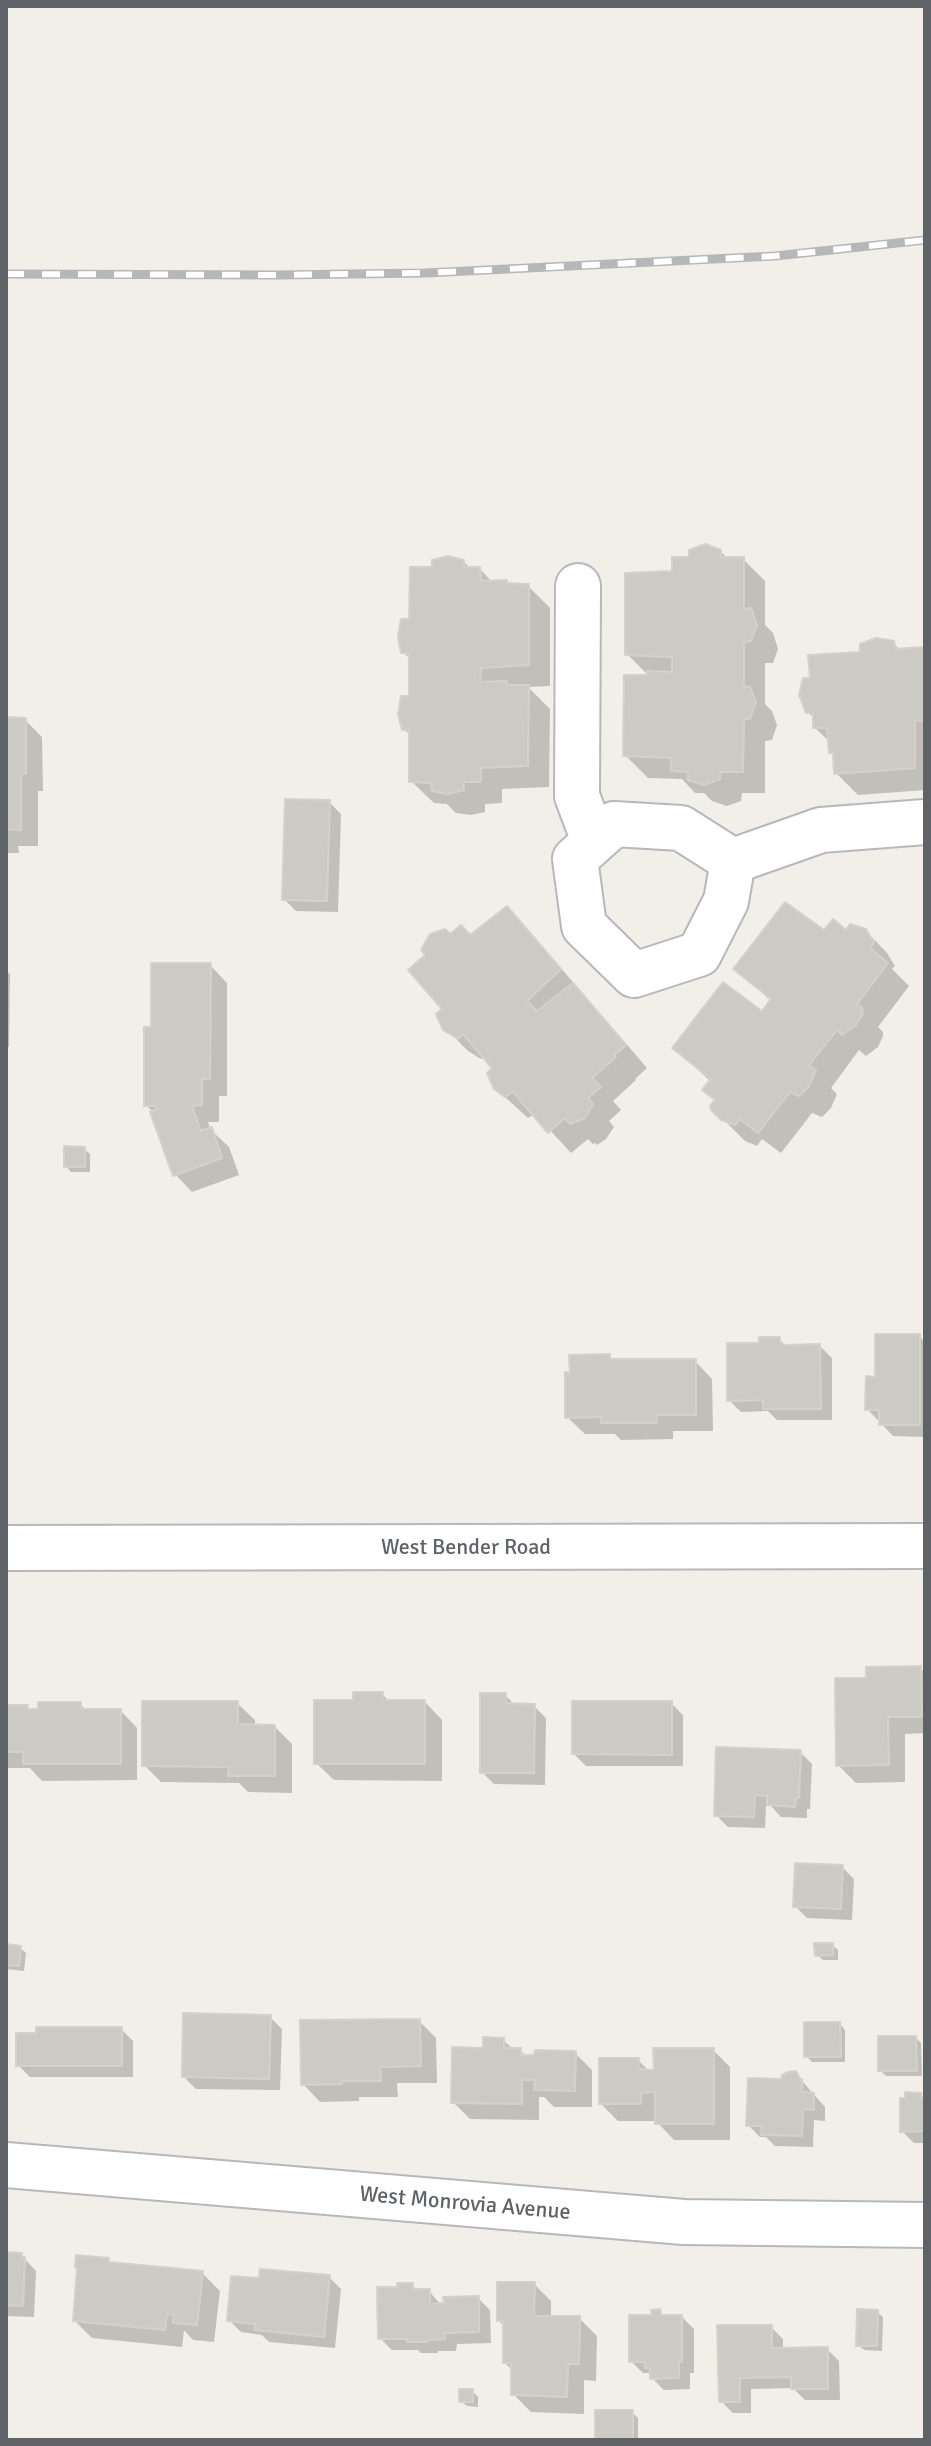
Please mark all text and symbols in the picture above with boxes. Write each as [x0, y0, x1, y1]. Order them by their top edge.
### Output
street label: West Bender Road [381, 1535, 551, 1561]
street label: West Monrovia Avenue [358, 2182, 572, 2226]

